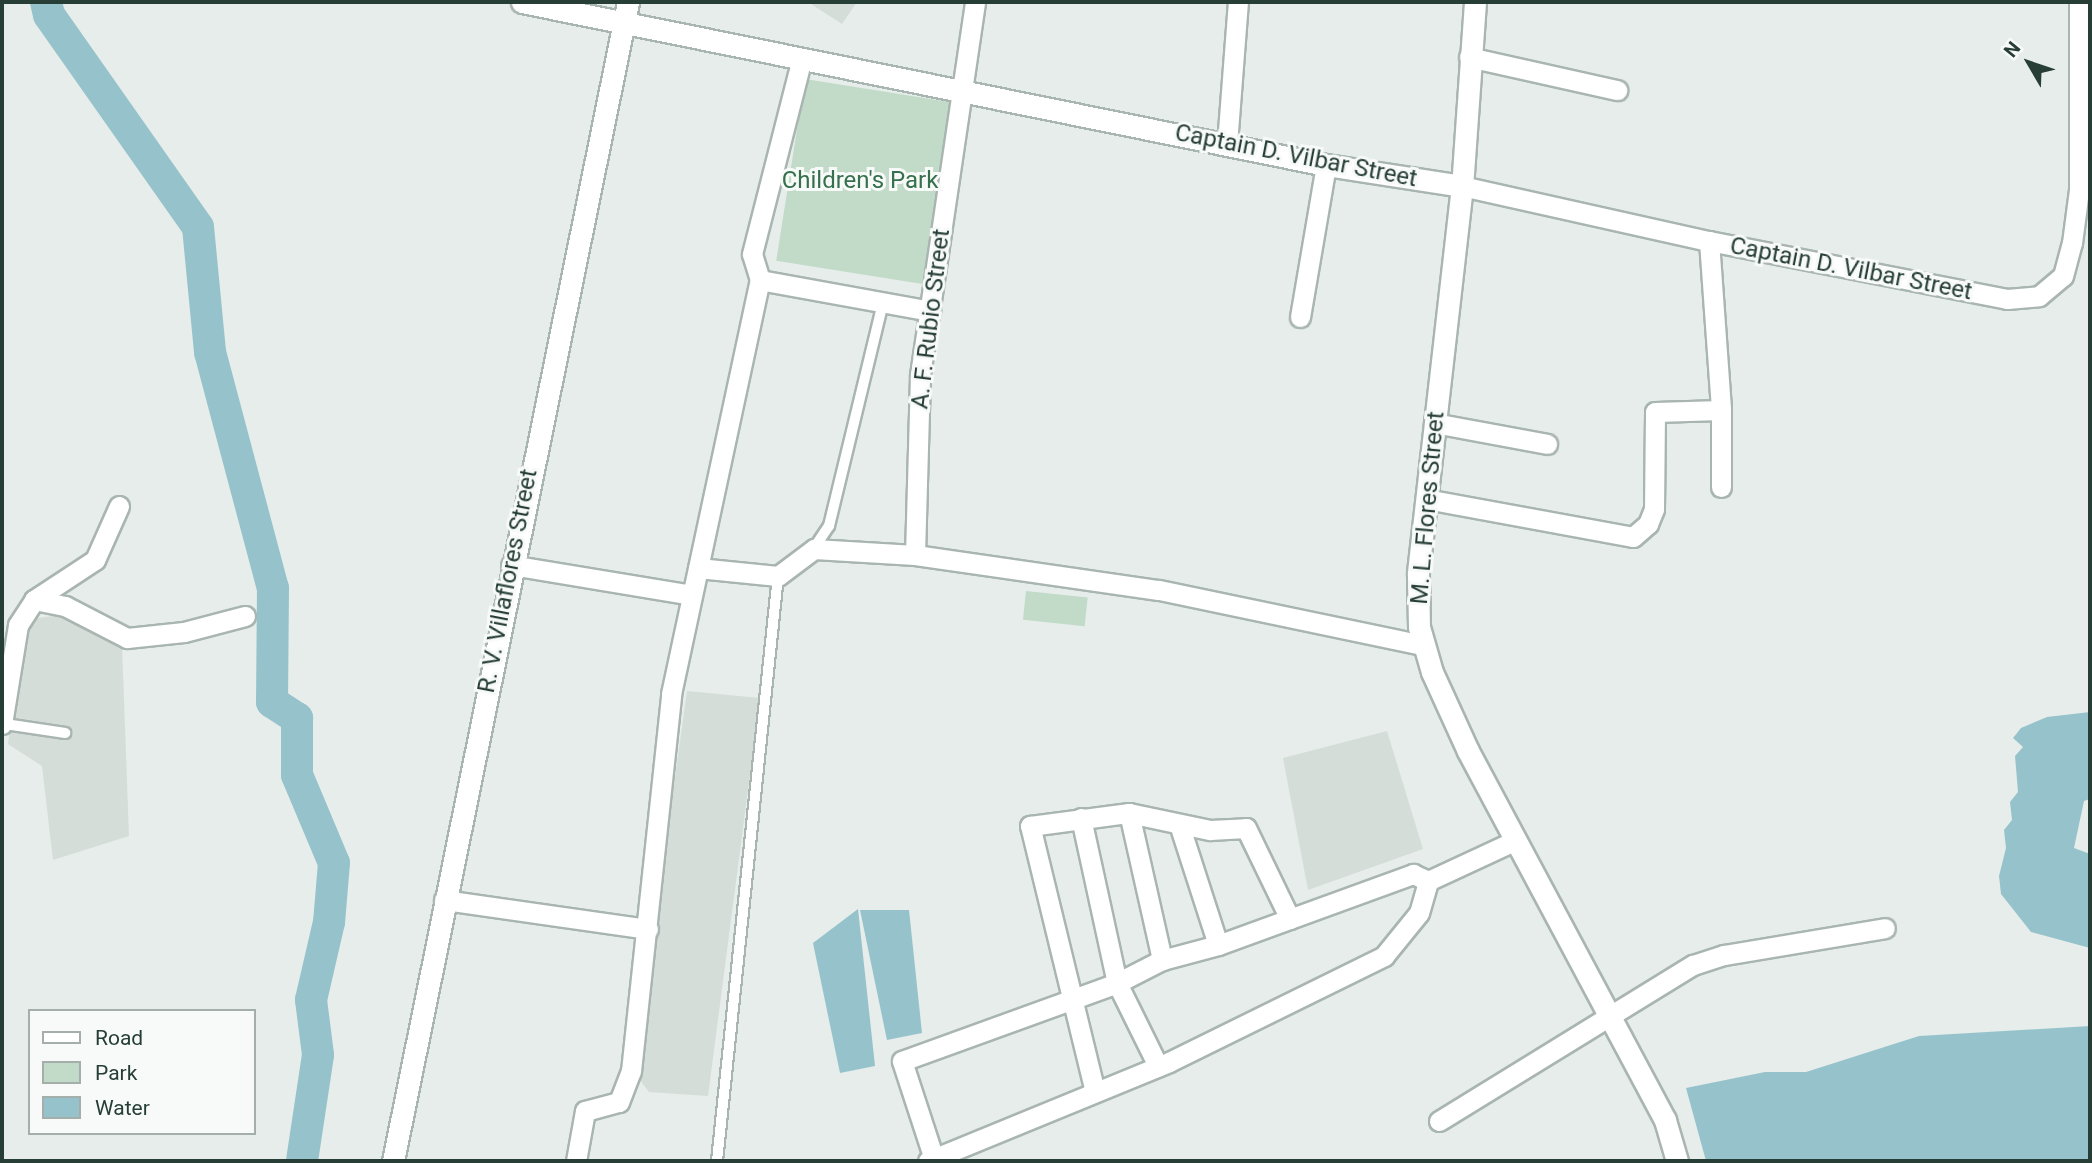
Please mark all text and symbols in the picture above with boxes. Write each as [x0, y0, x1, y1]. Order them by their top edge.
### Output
north arrow [1994, 28, 2064, 98]
text: N [1999, 37, 2025, 62]
street label: Captain D. Vilbar Street [1173, 118, 1419, 194]
park label: Children's Park [782, 167, 938, 195]
street label: A. F. Rubio Street [906, 227, 956, 411]
street label: Captain D. Vilbar Street [1728, 231, 1974, 307]
street label: M. L. Flores Street [1405, 410, 1451, 606]
street label: R. V. Villaflores Street [472, 467, 544, 695]
legend [28, 1009, 256, 1135]
text: Road [95, 1026, 143, 1050]
text: Park [95, 1061, 137, 1085]
text: Water [95, 1096, 150, 1120]

